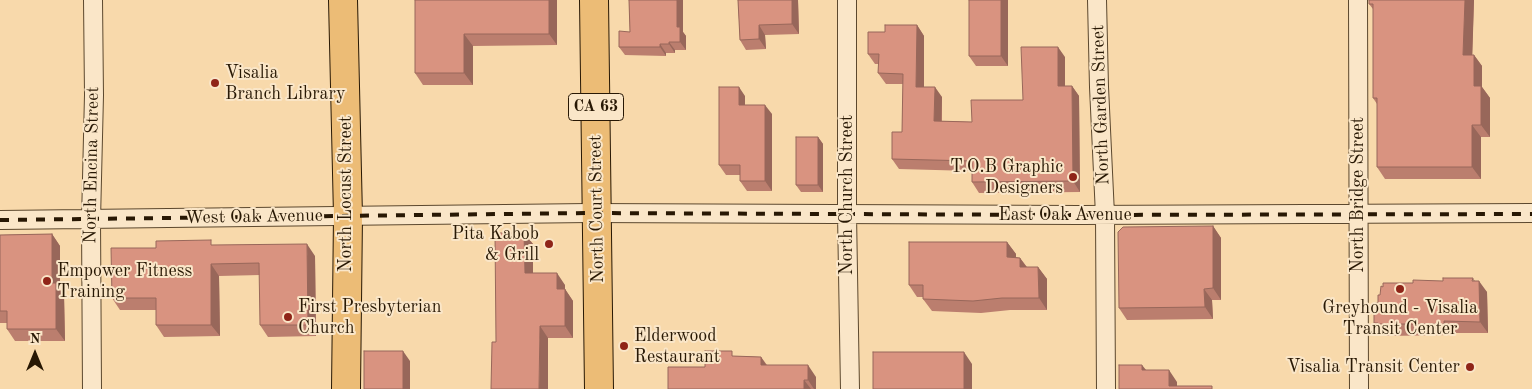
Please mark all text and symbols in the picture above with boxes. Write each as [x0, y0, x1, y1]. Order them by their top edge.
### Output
street label: North Garden Street [1087, 24, 1115, 186]
place label: Visalia Branch Library [225, 62, 345, 104]
marker: Visalia Branch Library [209, 77, 221, 89]
street label: North Encina Street [80, 86, 104, 244]
road number: CA 63 [568, 94, 624, 120]
street label: North Church Street [836, 115, 858, 275]
street label: North Locust Street [335, 116, 357, 272]
street label: North Bridge Street [1347, 117, 1369, 273]
street label: North Court Street [585, 135, 609, 283]
place label: T.O.B Graphic Designers [950, 156, 1063, 198]
marker: T.O.B Graphic Designers [1067, 171, 1079, 183]
street label: East Oak Avenue [998, 204, 1132, 226]
street label: West Oak Avenue [185, 205, 323, 229]
place label: Pita Kabob & Grill [452, 223, 539, 266]
marker: Pita Kabob & Grill [543, 238, 555, 250]
place label: Empower Fitness Training [57, 260, 192, 302]
marker: Empower Fitness Training [41, 275, 53, 287]
marker: Greyhound - Visalia Transit Center [1394, 283, 1406, 295]
place label: First Presbyterian Church [298, 296, 441, 338]
place label: Greyhound - Visalia Transit Center [1322, 297, 1478, 340]
marker: First Presbyterian Church [282, 311, 294, 323]
place label: Elderwood Restaurant [634, 325, 720, 368]
north arrow [10, 329, 60, 379]
text: N [30, 332, 40, 346]
marker: Elderwood Restaurant [618, 340, 630, 352]
place label: Visalia Transit Center [1287, 356, 1460, 378]
marker: Visalia Transit Center [1464, 361, 1476, 373]

